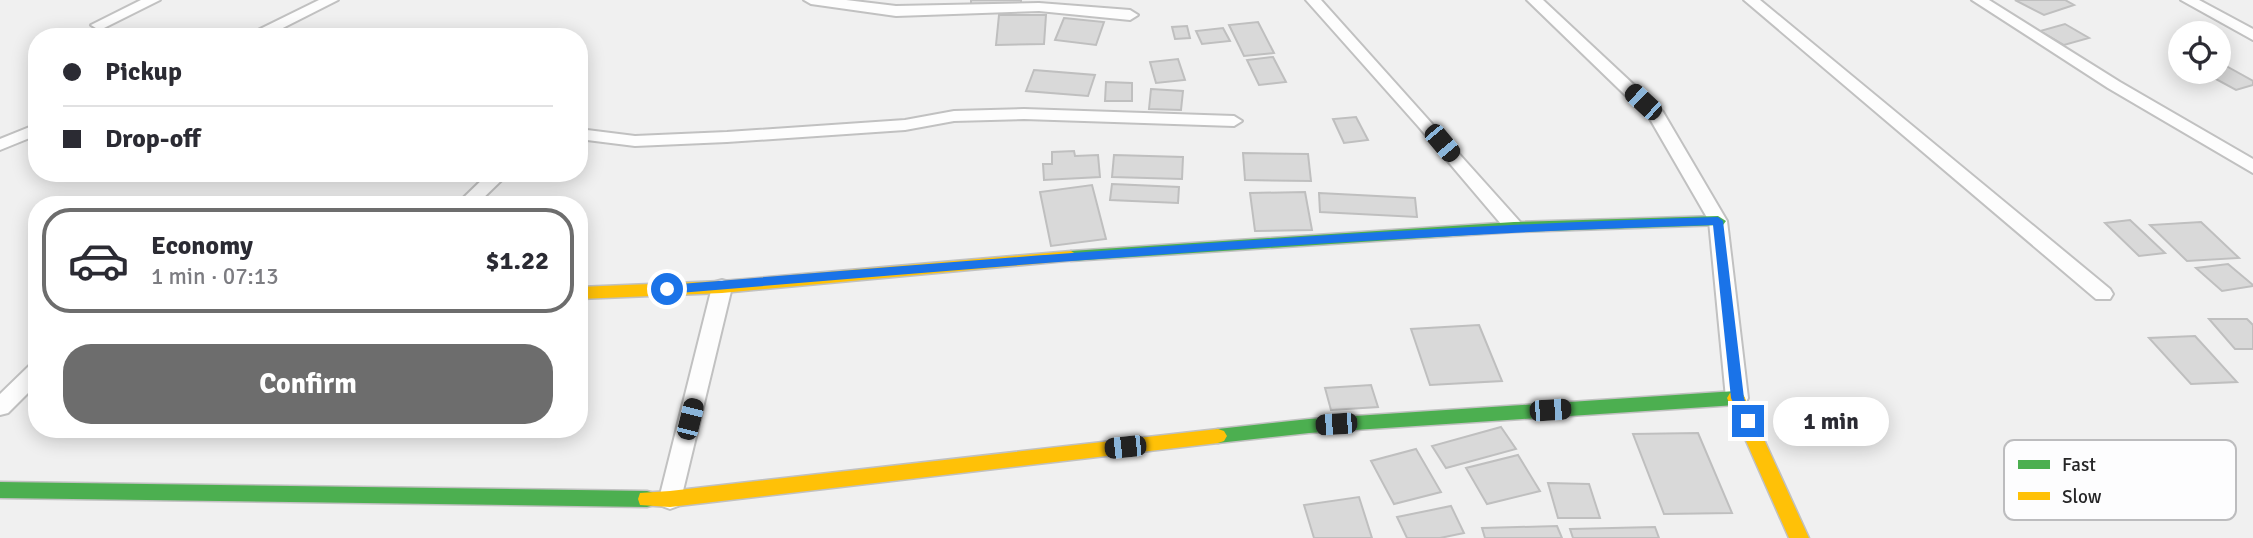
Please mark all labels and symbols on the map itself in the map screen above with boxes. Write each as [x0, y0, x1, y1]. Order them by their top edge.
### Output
car [1621, 80, 1666, 124]
car [1421, 120, 1464, 166]
route start [651, 273, 683, 305]
car [675, 396, 706, 442]
callout: 1 min [1772, 396, 1888, 446]
car [1529, 398, 1572, 422]
route end [1732, 405, 1764, 437]
car [1315, 412, 1358, 436]
car [1104, 434, 1147, 460]
legend [2004, 440, 2236, 520]
text: Fast [2062, 453, 2096, 477]
text: Slow [2062, 485, 2102, 509]

